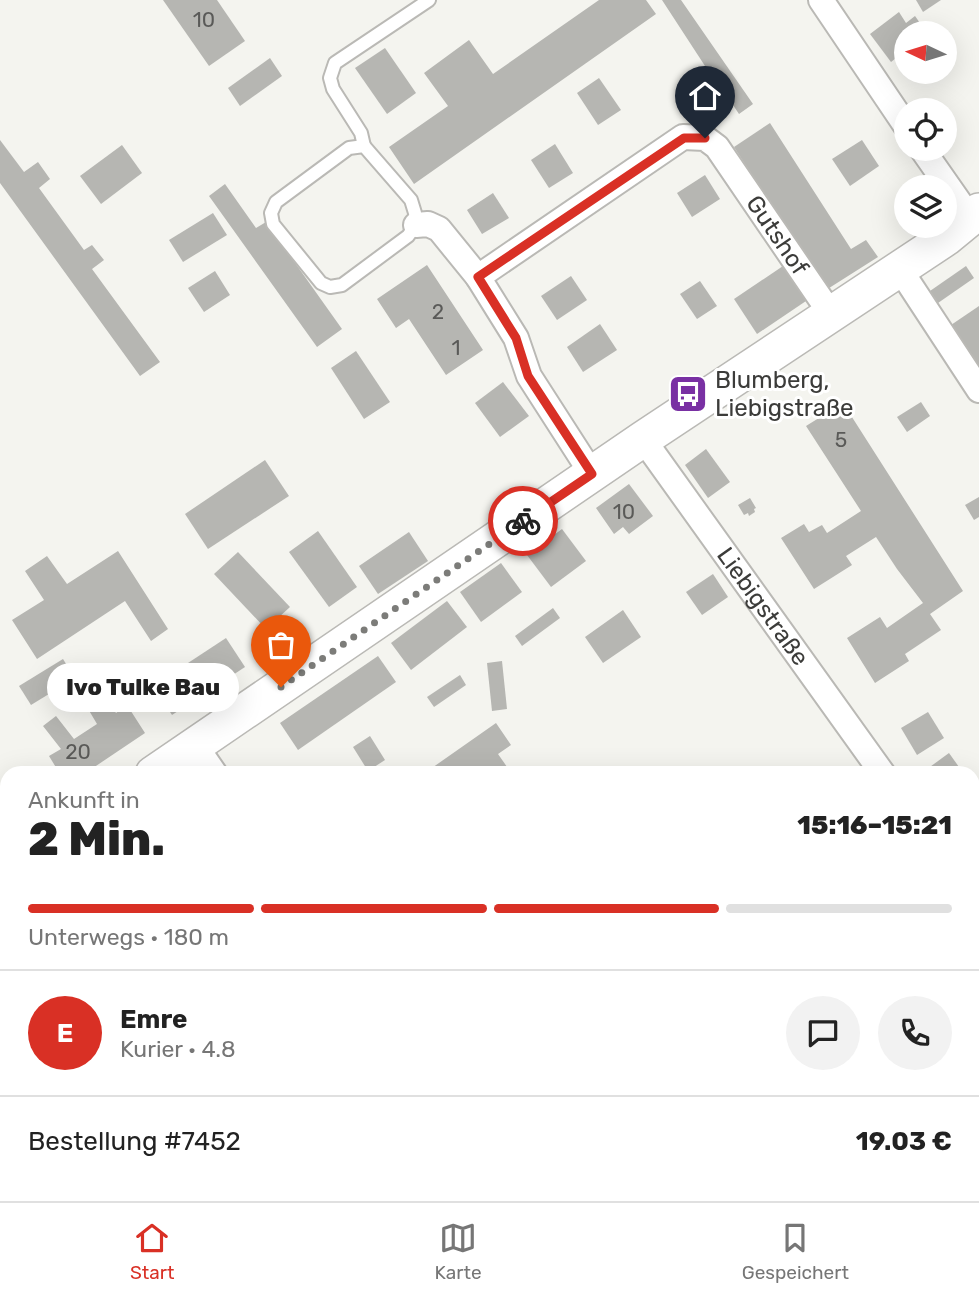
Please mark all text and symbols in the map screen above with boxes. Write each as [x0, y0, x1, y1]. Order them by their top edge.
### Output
house number: 10 [193, 7, 215, 32]
north arrow [894, 21, 957, 84]
map controls [894, 21, 957, 238]
pin [675, 66, 735, 138]
icon: home [686, 77, 724, 115]
button: locate [894, 98, 957, 161]
button: layers [894, 175, 957, 238]
street label: Gutshof [740, 190, 815, 281]
house number: 2 [432, 299, 444, 324]
house number: 1 [452, 335, 461, 360]
place label: Blumberg, Liebigstraße [715, 366, 854, 422]
bus stop icon: Blumberg, Liebigstraße [667, 373, 709, 415]
house number: 5 [835, 427, 847, 452]
courier [488, 486, 558, 556]
house number: 10 [613, 499, 635, 524]
icon: bike [504, 502, 542, 540]
street label: Liebigstraße [711, 542, 815, 671]
pin [251, 615, 311, 687]
icon: bag [262, 626, 300, 664]
callout: Ivo Tulke Bau [47, 662, 239, 712]
text: Ivo Tulke Bau [66, 673, 220, 701]
house number: 20 [65, 739, 91, 764]
text: Ankunft in [28, 786, 140, 814]
text: 15:16–15:21 [797, 810, 952, 841]
text: 2 Min. [28, 812, 165, 867]
text: Unterwegs · 180 m [28, 923, 229, 951]
button: chat [786, 996, 860, 1070]
button: phone [878, 996, 952, 1070]
text: Emre [120, 1004, 188, 1035]
text: E [57, 1018, 73, 1049]
text: Kurier · 4.8 [120, 1035, 236, 1063]
text: Bestellung #7452 [28, 1126, 241, 1157]
text: 19.03 € [856, 1126, 952, 1157]
tab: Start [130, 1219, 174, 1284]
tab: Karte [435, 1219, 482, 1284]
tab: Gespeichert [742, 1219, 849, 1284]

